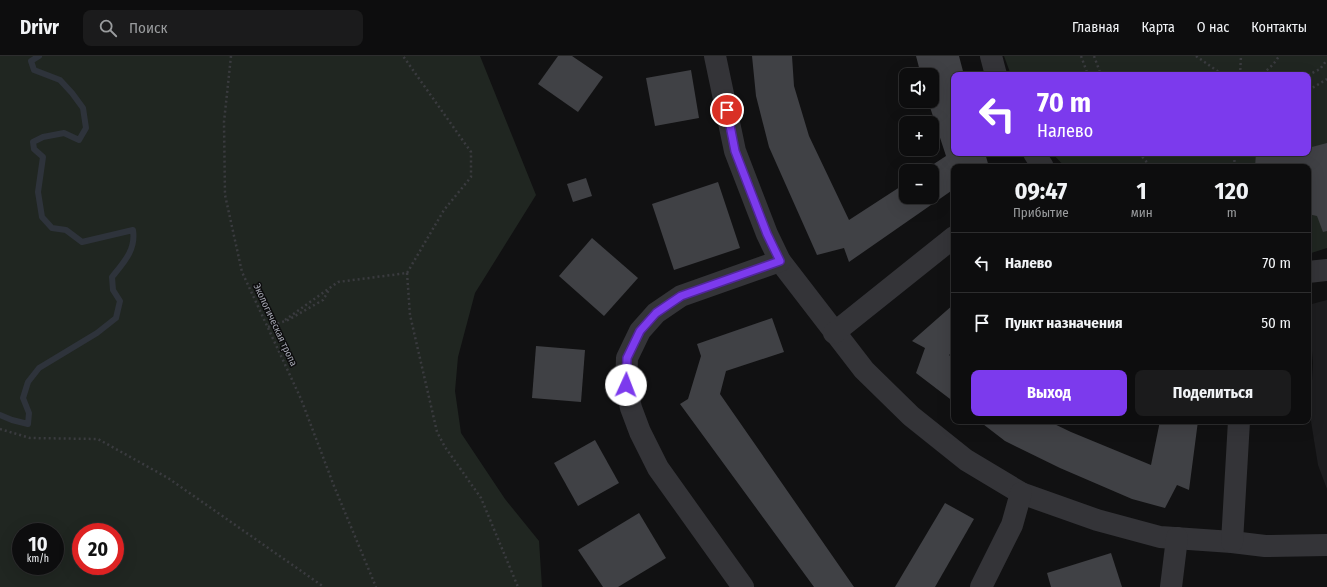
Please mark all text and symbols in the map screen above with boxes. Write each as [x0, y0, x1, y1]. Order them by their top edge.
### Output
search box [83, 10, 363, 46]
text: Drivr [20, 16, 59, 39]
icon: search [97, 17, 119, 39]
text: Поиск [129, 19, 168, 37]
text: Главная [1072, 19, 1119, 36]
text: Карта [1141, 19, 1175, 36]
text: О нас [1197, 19, 1229, 36]
text: Контакты [1251, 19, 1307, 36]
map controls [899, 68, 939, 204]
button: sound [899, 68, 939, 108]
text: 70 m [1037, 86, 1091, 119]
icon: left [971, 88, 1023, 140]
pin [710, 93, 744, 127]
icon: arrive [716, 99, 738, 121]
button: + [899, 116, 939, 156]
text: Налево [1037, 120, 1093, 142]
button: − [899, 164, 939, 204]
text: 09:47 [1015, 177, 1067, 205]
text: 1 [1137, 177, 1147, 205]
text: 120 [1215, 177, 1249, 205]
text: Прибытие [1013, 205, 1069, 220]
text: мин [1131, 205, 1153, 220]
text: m [1227, 205, 1237, 220]
icon: left [971, 252, 993, 274]
text: Налево [1005, 254, 1052, 272]
text: 70 m [1262, 254, 1291, 272]
street label: Экологическая тропа [251, 282, 299, 368]
icon: arrive [971, 312, 993, 334]
text: Пункт назначения [1005, 314, 1123, 332]
text: 50 m [1261, 314, 1291, 332]
position arrow [605, 364, 647, 406]
button: Выход [971, 370, 1127, 416]
button: Поделиться [1135, 370, 1291, 416]
speed limit sign: 20 [72, 523, 124, 575]
text: 10 [28, 532, 48, 556]
text: km/h [27, 553, 49, 565]

